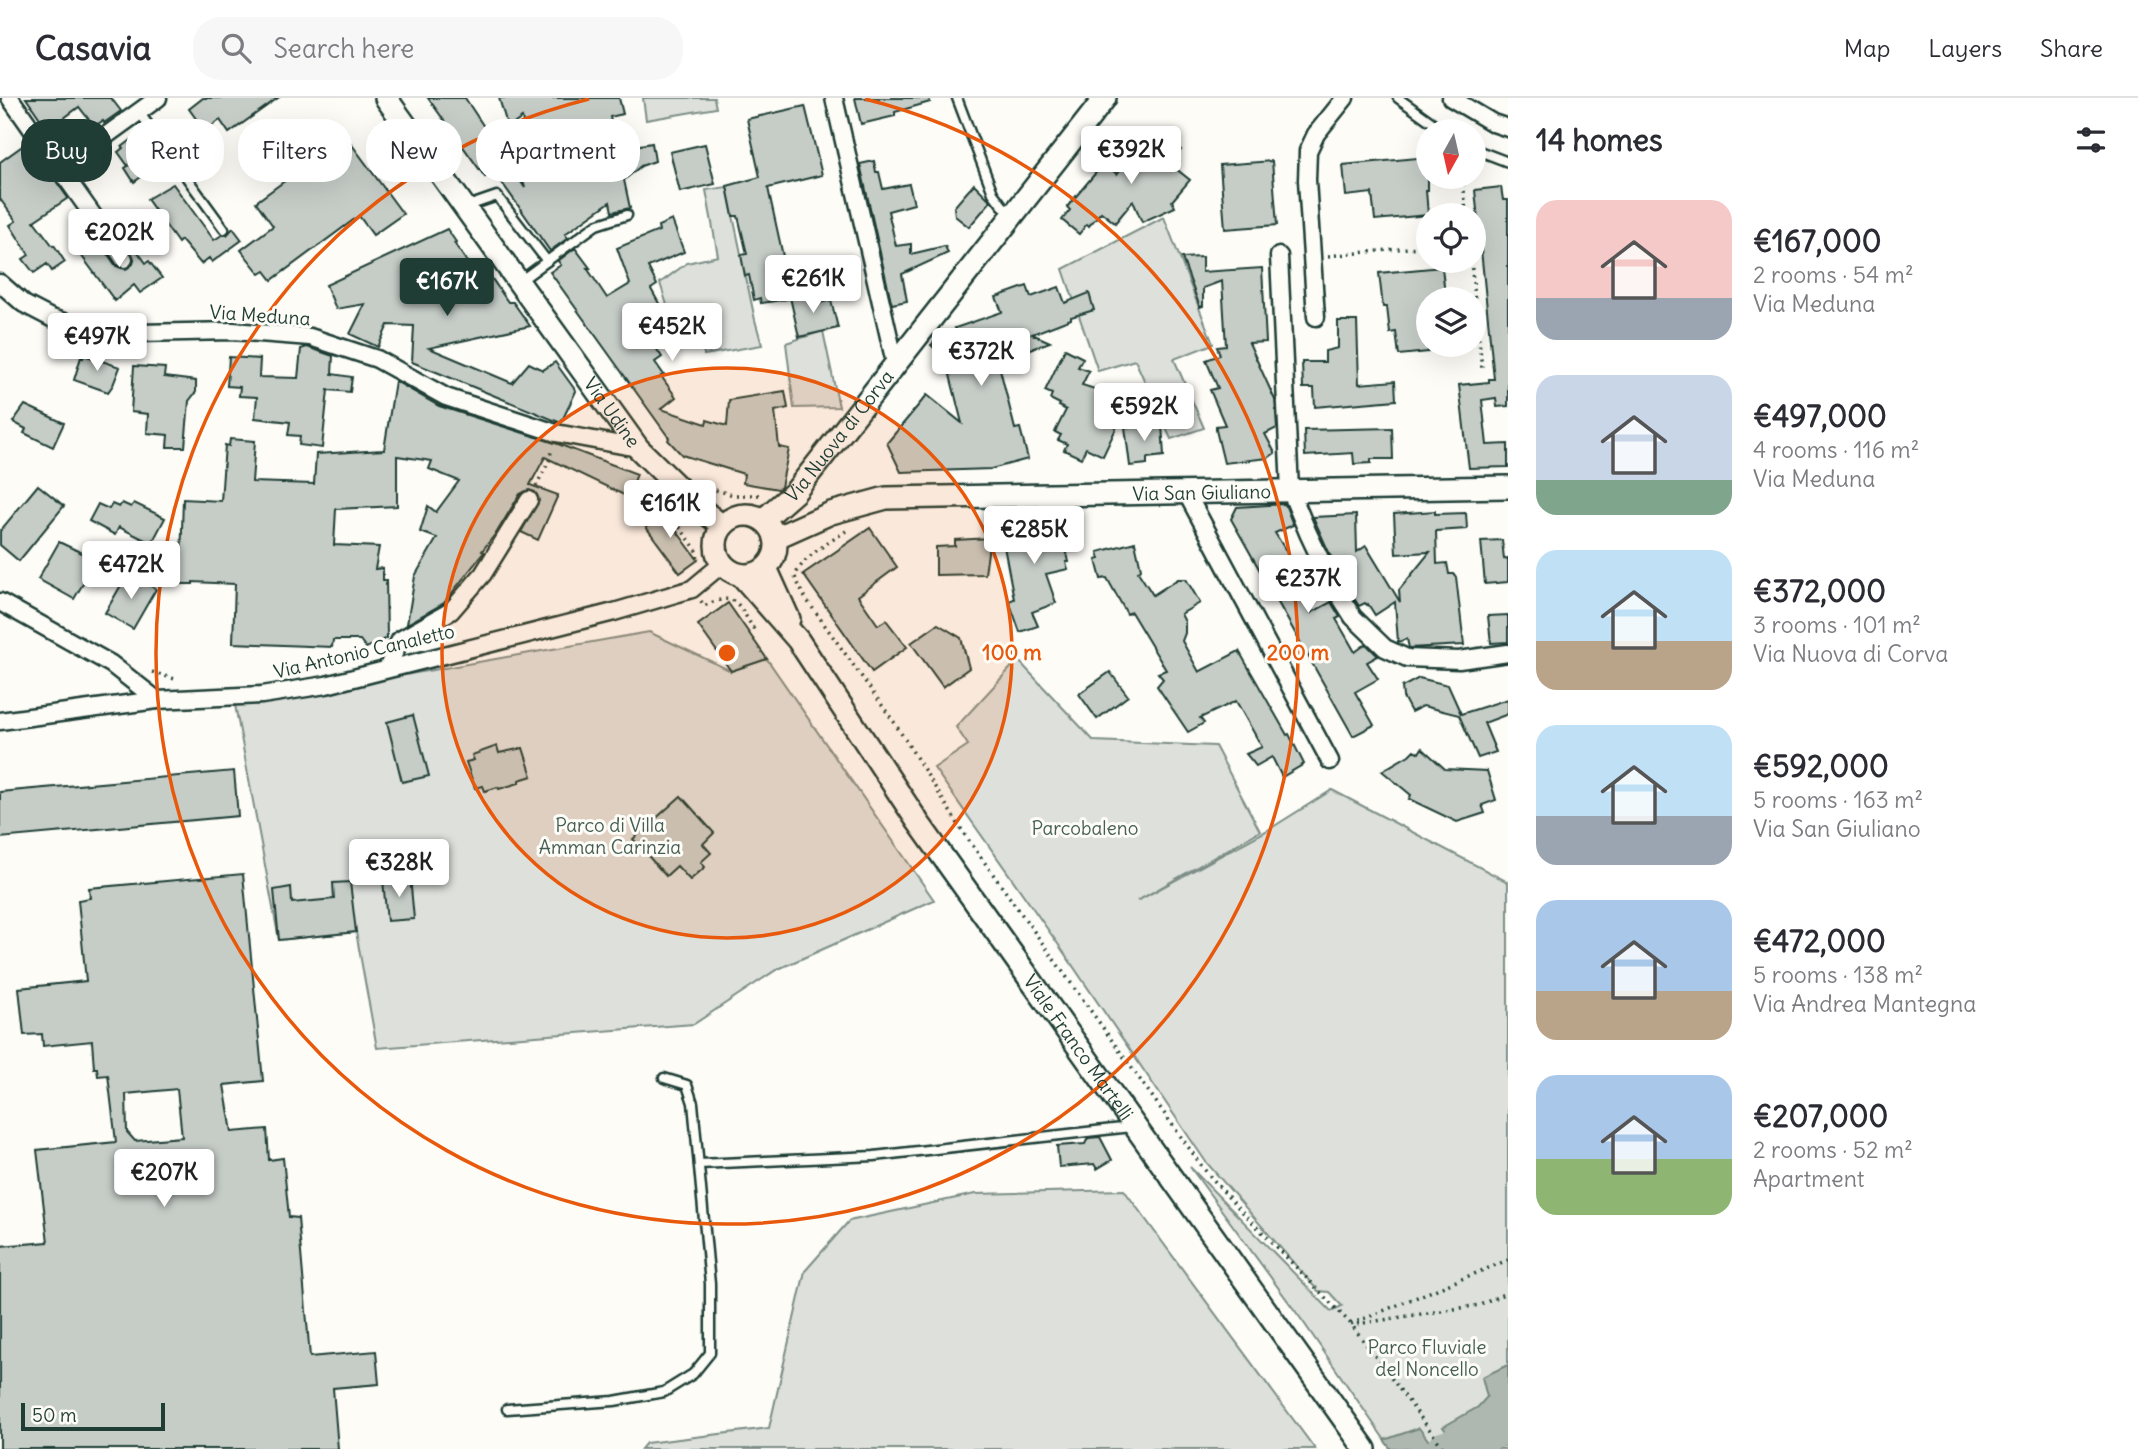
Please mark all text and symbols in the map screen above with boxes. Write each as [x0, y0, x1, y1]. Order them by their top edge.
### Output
search box [193, 17, 683, 80]
text: Casavia [35, 27, 151, 69]
icon: search [217, 29, 255, 67]
text: Search here [273, 32, 414, 65]
text: Map [1844, 33, 1890, 63]
text: Layers [1928, 33, 2002, 63]
text: Share [2040, 33, 2103, 63]
chip: Buy [21, 119, 112, 182]
chip: Rent [126, 119, 224, 182]
chip: Filters [238, 119, 352, 182]
chip: New [366, 119, 462, 182]
chip: Apartment [476, 119, 640, 182]
north arrow [1416, 119, 1486, 189]
map controls [1416, 119, 1486, 357]
text: 14 homes [1536, 121, 1663, 159]
icon: filters [2072, 121, 2110, 159]
pin: €392K [1082, 126, 1180, 186]
text: €392K [1097, 134, 1165, 163]
button: locate [1416, 203, 1486, 273]
pin: €202K [70, 209, 168, 269]
text: €202K [84, 217, 154, 246]
text: €167,000 [1753, 222, 1881, 260]
icon: home [1592, 228, 1676, 312]
pin: €261K [764, 256, 862, 315]
pin: €167K [398, 258, 496, 318]
text: 2 rooms · 54 m² [1753, 260, 1914, 289]
text: €261K [781, 263, 845, 292]
text: €167K [416, 266, 478, 295]
button: layers [1416, 287, 1486, 357]
text: Via Meduna [1753, 289, 1875, 318]
street label: Via Meduna [209, 300, 311, 331]
pin: €452K [623, 303, 721, 363]
text: €452K [638, 311, 706, 340]
pin: €497K [48, 314, 146, 373]
text: €497K [64, 321, 130, 350]
pin: €372K [932, 328, 1030, 388]
text: €372K [948, 336, 1014, 365]
street label: Via Nuova di Corva [780, 365, 899, 507]
street label: Via Udine [579, 372, 646, 452]
pin: €592K [1095, 384, 1193, 443]
text: €592K [1110, 391, 1178, 420]
text: €497,000 [1753, 397, 1887, 435]
icon: home [1592, 403, 1676, 487]
text: 4 rooms · 116 m² [1753, 435, 1919, 464]
text: Via Meduna [1753, 464, 1875, 493]
street label: Via San Giuliano [1132, 479, 1271, 506]
pin: €161K [621, 480, 719, 540]
text: €161K [640, 488, 700, 517]
pin: €285K [985, 506, 1083, 566]
text: €285K [1000, 514, 1068, 543]
pin: €472K [82, 542, 180, 601]
text: €472K [98, 549, 164, 578]
pin: €237K [1259, 556, 1357, 615]
text: €237K [1275, 563, 1341, 592]
text: €372,000 [1753, 572, 1886, 610]
icon: home [1592, 578, 1676, 662]
text: 3 rooms · 101 m² [1753, 610, 1921, 639]
street label: Via Antonio Canaletto [271, 618, 457, 684]
text: 100 m [982, 639, 1042, 666]
text: 200 m [1267, 639, 1330, 666]
text: Via Nuova di Corva [1753, 639, 1948, 668]
centre of rings [715, 641, 739, 665]
text: €592,000 [1753, 747, 1889, 785]
icon: home [1592, 753, 1676, 837]
text: 5 rooms · 163 m² [1753, 785, 1923, 814]
park label: Parco di Villa Amman Carinzia [539, 813, 681, 859]
text: Via San Giuliano [1753, 814, 1921, 843]
park label: Parcobaleno [1031, 816, 1139, 840]
pin: €328K [350, 840, 448, 899]
text: €328K [365, 847, 433, 876]
text: €472,000 [1753, 922, 1886, 960]
icon: home [1592, 928, 1676, 1012]
text: 5 rooms · 138 m² [1753, 960, 1923, 989]
street label: Viale Franco Martelli [1018, 970, 1139, 1125]
text: Via Andrea Mantegna [1753, 989, 1976, 1018]
text: €207,000 [1753, 1097, 1888, 1135]
icon: home [1592, 1103, 1676, 1187]
text: 2 rooms · 52 m² [1753, 1135, 1913, 1164]
pin: €207K [115, 1150, 213, 1209]
text: €207K [130, 1157, 198, 1186]
text: Apartment [1753, 1164, 1865, 1193]
park label: Parco Fluviale del Noncello [1367, 1335, 1487, 1381]
scale bar [21, 1400, 164, 1432]
text: 50 m [32, 1403, 77, 1427]

